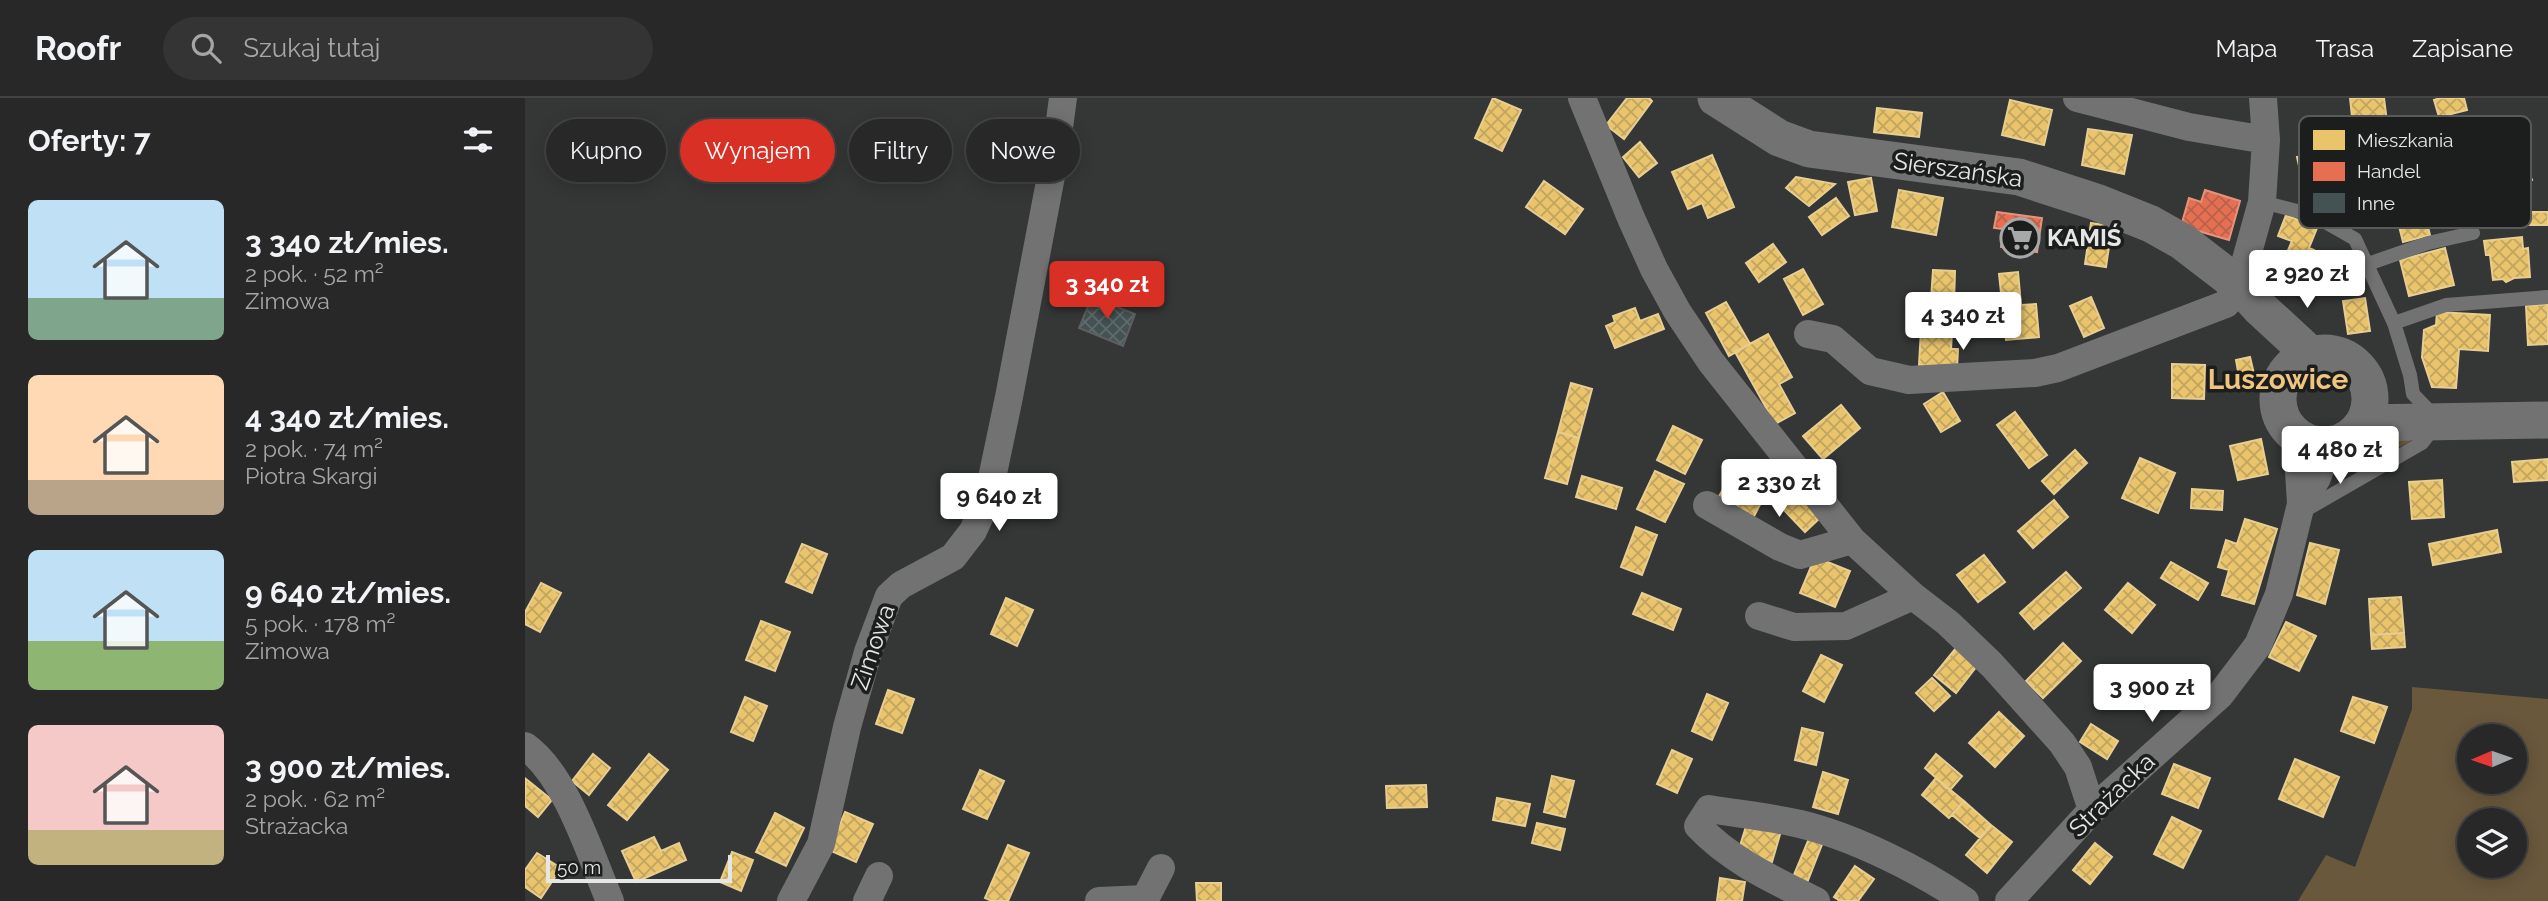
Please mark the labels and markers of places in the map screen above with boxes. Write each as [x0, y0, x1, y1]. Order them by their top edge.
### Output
supermarket icon: KAMIŚ [1999, 217, 2041, 259]
place label: KAMIŚ [2047, 223, 2122, 252]
pin: 2 920 zł [2235, 250, 2379, 310]
pin: 3 340 zł [1035, 262, 1179, 321]
pin: 4 340 zł [1891, 292, 2035, 352]
pin: 4 480 zł [2268, 426, 2412, 486]
pin: 2 330 zł [1707, 460, 1851, 519]
pin: 9 640 zł [927, 474, 1071, 533]
pin: 3 900 zł [2080, 664, 2224, 724]

